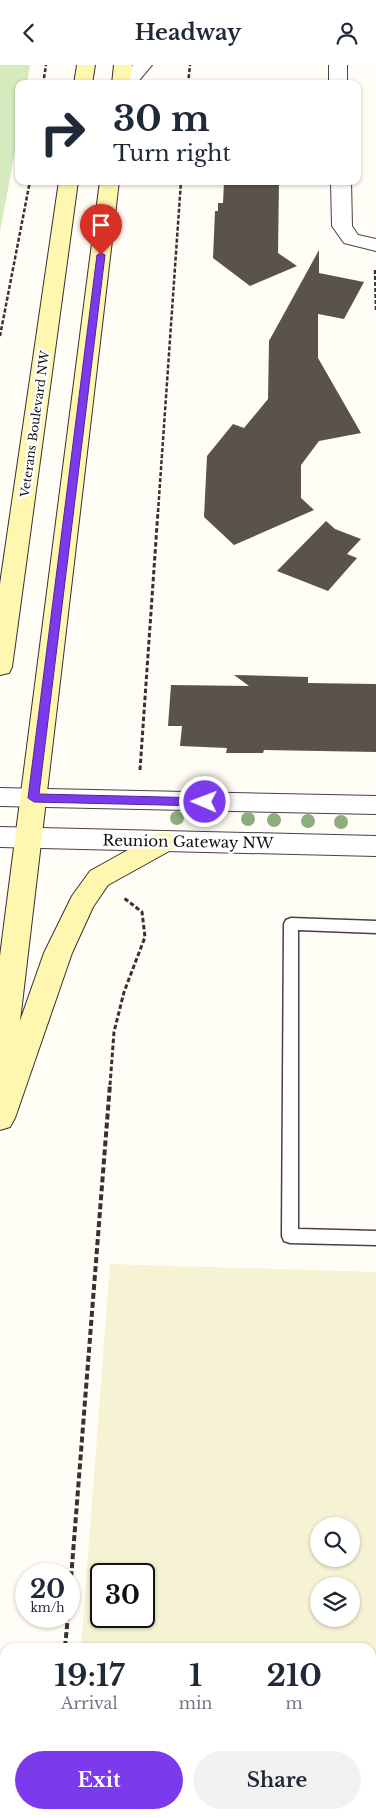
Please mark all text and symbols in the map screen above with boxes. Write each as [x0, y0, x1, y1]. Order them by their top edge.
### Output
icon: back [15, 19, 43, 47]
text: Headway [135, 19, 241, 46]
icon: person [333, 19, 361, 47]
text: 30 m [113, 97, 210, 140]
icon: right [30, 100, 95, 165]
text: Turn right [113, 140, 231, 167]
pin [80, 204, 122, 255]
icon: arrive [87, 211, 115, 239]
street label: Veterans Boulevard NW [17, 349, 52, 499]
position arrow [178, 775, 230, 827]
street label: Reunion Gateway NW [102, 831, 274, 852]
map controls [310, 1517, 360, 1627]
button: search [310, 1517, 360, 1567]
speed limit sign: 30 [90, 1563, 155, 1628]
text: 20 [30, 1574, 65, 1605]
button: layers [310, 1577, 360, 1627]
text: km/h [30, 1600, 65, 1615]
text: 19:17 [54, 1657, 125, 1694]
text: 1 [189, 1657, 202, 1694]
text: 210 [267, 1657, 322, 1694]
text: Arrival [61, 1693, 118, 1713]
text: min [179, 1693, 212, 1713]
text: m [286, 1693, 303, 1713]
button: Exit [15, 1751, 183, 1809]
button: Share [193, 1751, 361, 1809]

